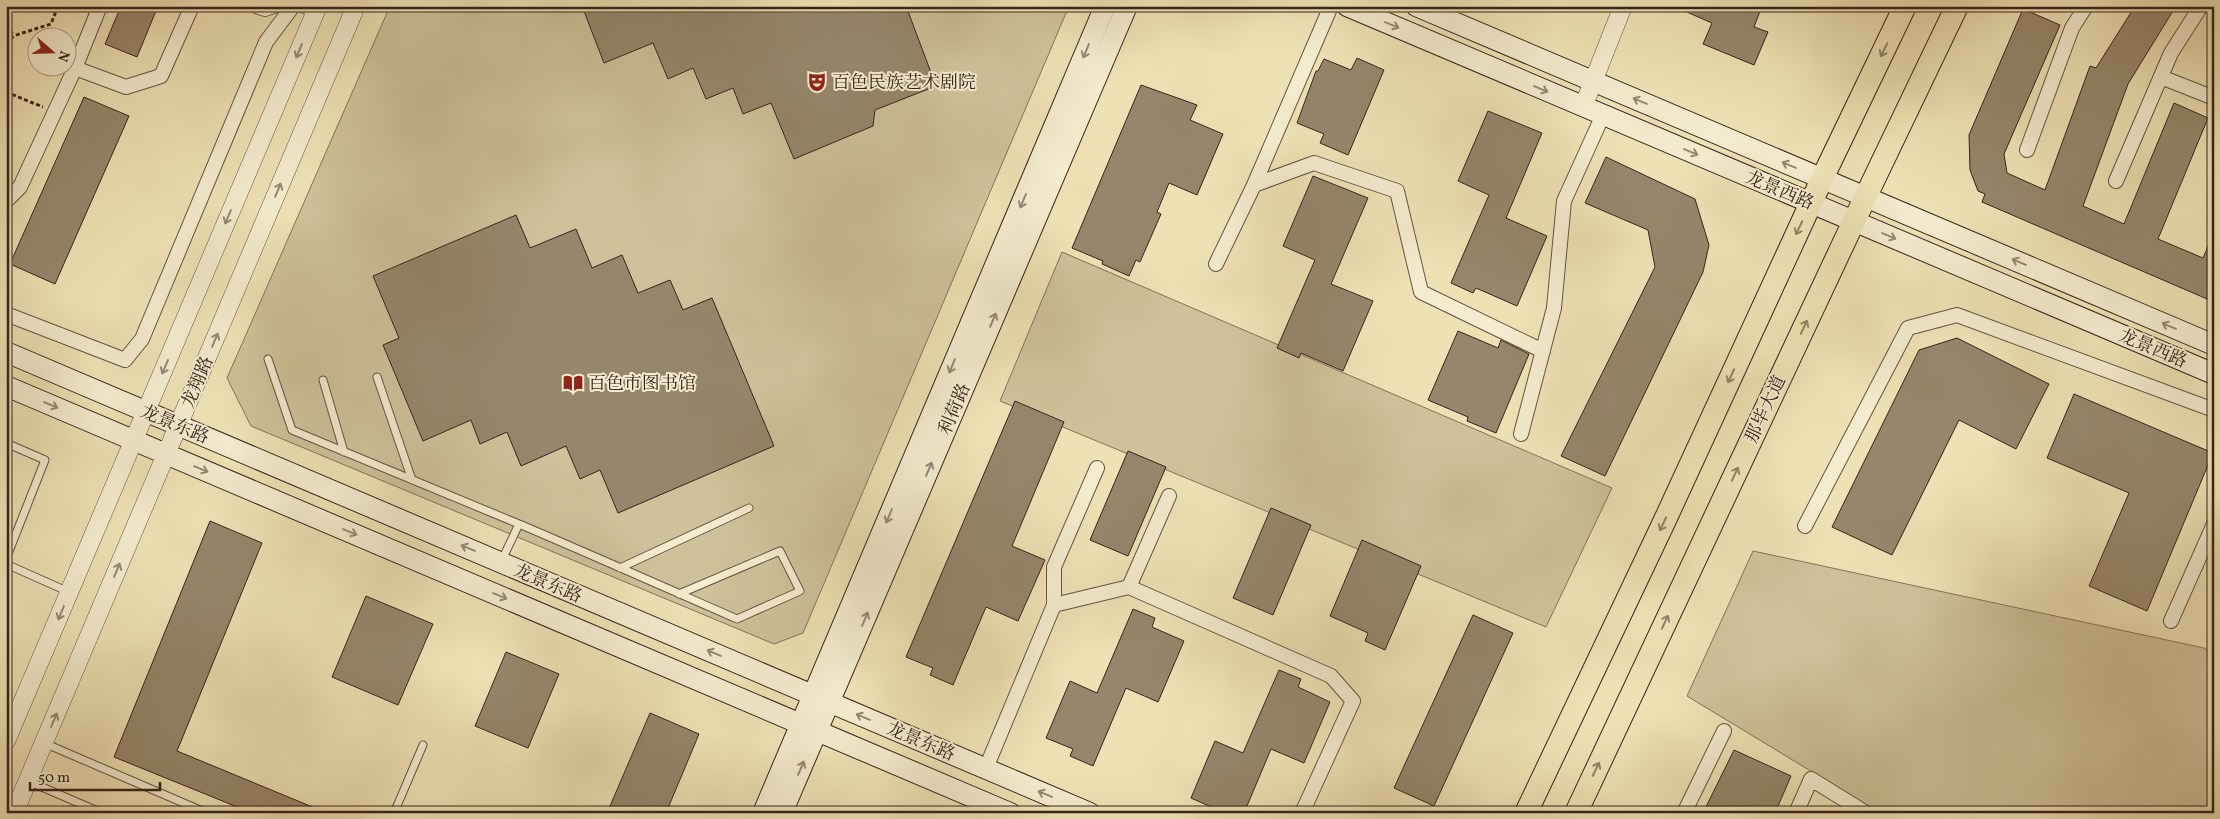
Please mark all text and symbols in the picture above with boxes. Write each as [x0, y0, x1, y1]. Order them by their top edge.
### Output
one-way arrow [1384, 21, 1399, 31]
north arrow [28, 28, 78, 78]
one-way arrow [1879, 42, 1888, 57]
one-way arrow [293, 43, 303, 58]
one-way arrow [1081, 43, 1091, 58]
text: N [52, 48, 73, 64]
theatre icon: 百色民族艺术剧院 [806, 71, 828, 93]
place label: 百色民族艺术剧院 [832, 71, 976, 96]
one-way arrow [1533, 84, 1548, 94]
one-way arrow [1633, 96, 1648, 106]
one-way arrow [1683, 148, 1698, 158]
one-way arrow [1782, 159, 1797, 169]
street label: 龙景西路 [1741, 166, 1817, 217]
one-way arrow [274, 183, 284, 198]
one-way arrow [1017, 193, 1027, 208]
one-way arrow [223, 209, 233, 224]
one-way arrow [1794, 221, 1804, 236]
one-way arrow [1881, 232, 1896, 242]
one-way arrow [2012, 257, 2027, 267]
one-way arrow [988, 313, 998, 328]
one-way arrow [1799, 320, 1809, 335]
one-way arrow [2162, 321, 2177, 330]
street label: 龙景西路 [2114, 324, 2190, 375]
one-way arrow [211, 333, 220, 348]
street label: 龙翔路 [176, 353, 220, 412]
one-way arrow [160, 358, 169, 374]
one-way arrow [947, 358, 957, 373]
one-way arrow [1726, 368, 1735, 383]
library icon: 百色市图书馆 [562, 372, 584, 394]
place label: 百色市图书馆 [588, 372, 696, 397]
street label: 那毕大道 [1740, 372, 1793, 448]
street label: 利荷路 [933, 380, 977, 439]
street label: 龙景东路 [136, 400, 212, 451]
one-way arrow [43, 401, 58, 411]
one-way arrow [924, 462, 934, 477]
one-way arrow [193, 465, 208, 474]
one-way arrow [1730, 467, 1740, 482]
one-way arrow [883, 508, 893, 523]
one-way arrow [1658, 516, 1668, 531]
one-way arrow [342, 528, 357, 538]
one-way arrow [461, 543, 476, 553]
street label: 龙景东路 [509, 559, 585, 610]
one-way arrow [113, 563, 123, 578]
one-way arrow [492, 592, 507, 601]
one-way arrow [55, 605, 65, 620]
one-way arrow [861, 611, 870, 626]
one-way arrow [1661, 614, 1671, 629]
one-way arrow [707, 648, 722, 657]
one-way arrow [856, 711, 871, 721]
one-way arrow [50, 713, 59, 728]
street label: 龙景东路 [882, 717, 958, 768]
scale bar [30, 759, 160, 791]
one-way arrow [796, 761, 806, 776]
one-way arrow [1592, 762, 1602, 777]
text: 50 m [38, 768, 70, 789]
one-way arrow [1038, 788, 1053, 798]

